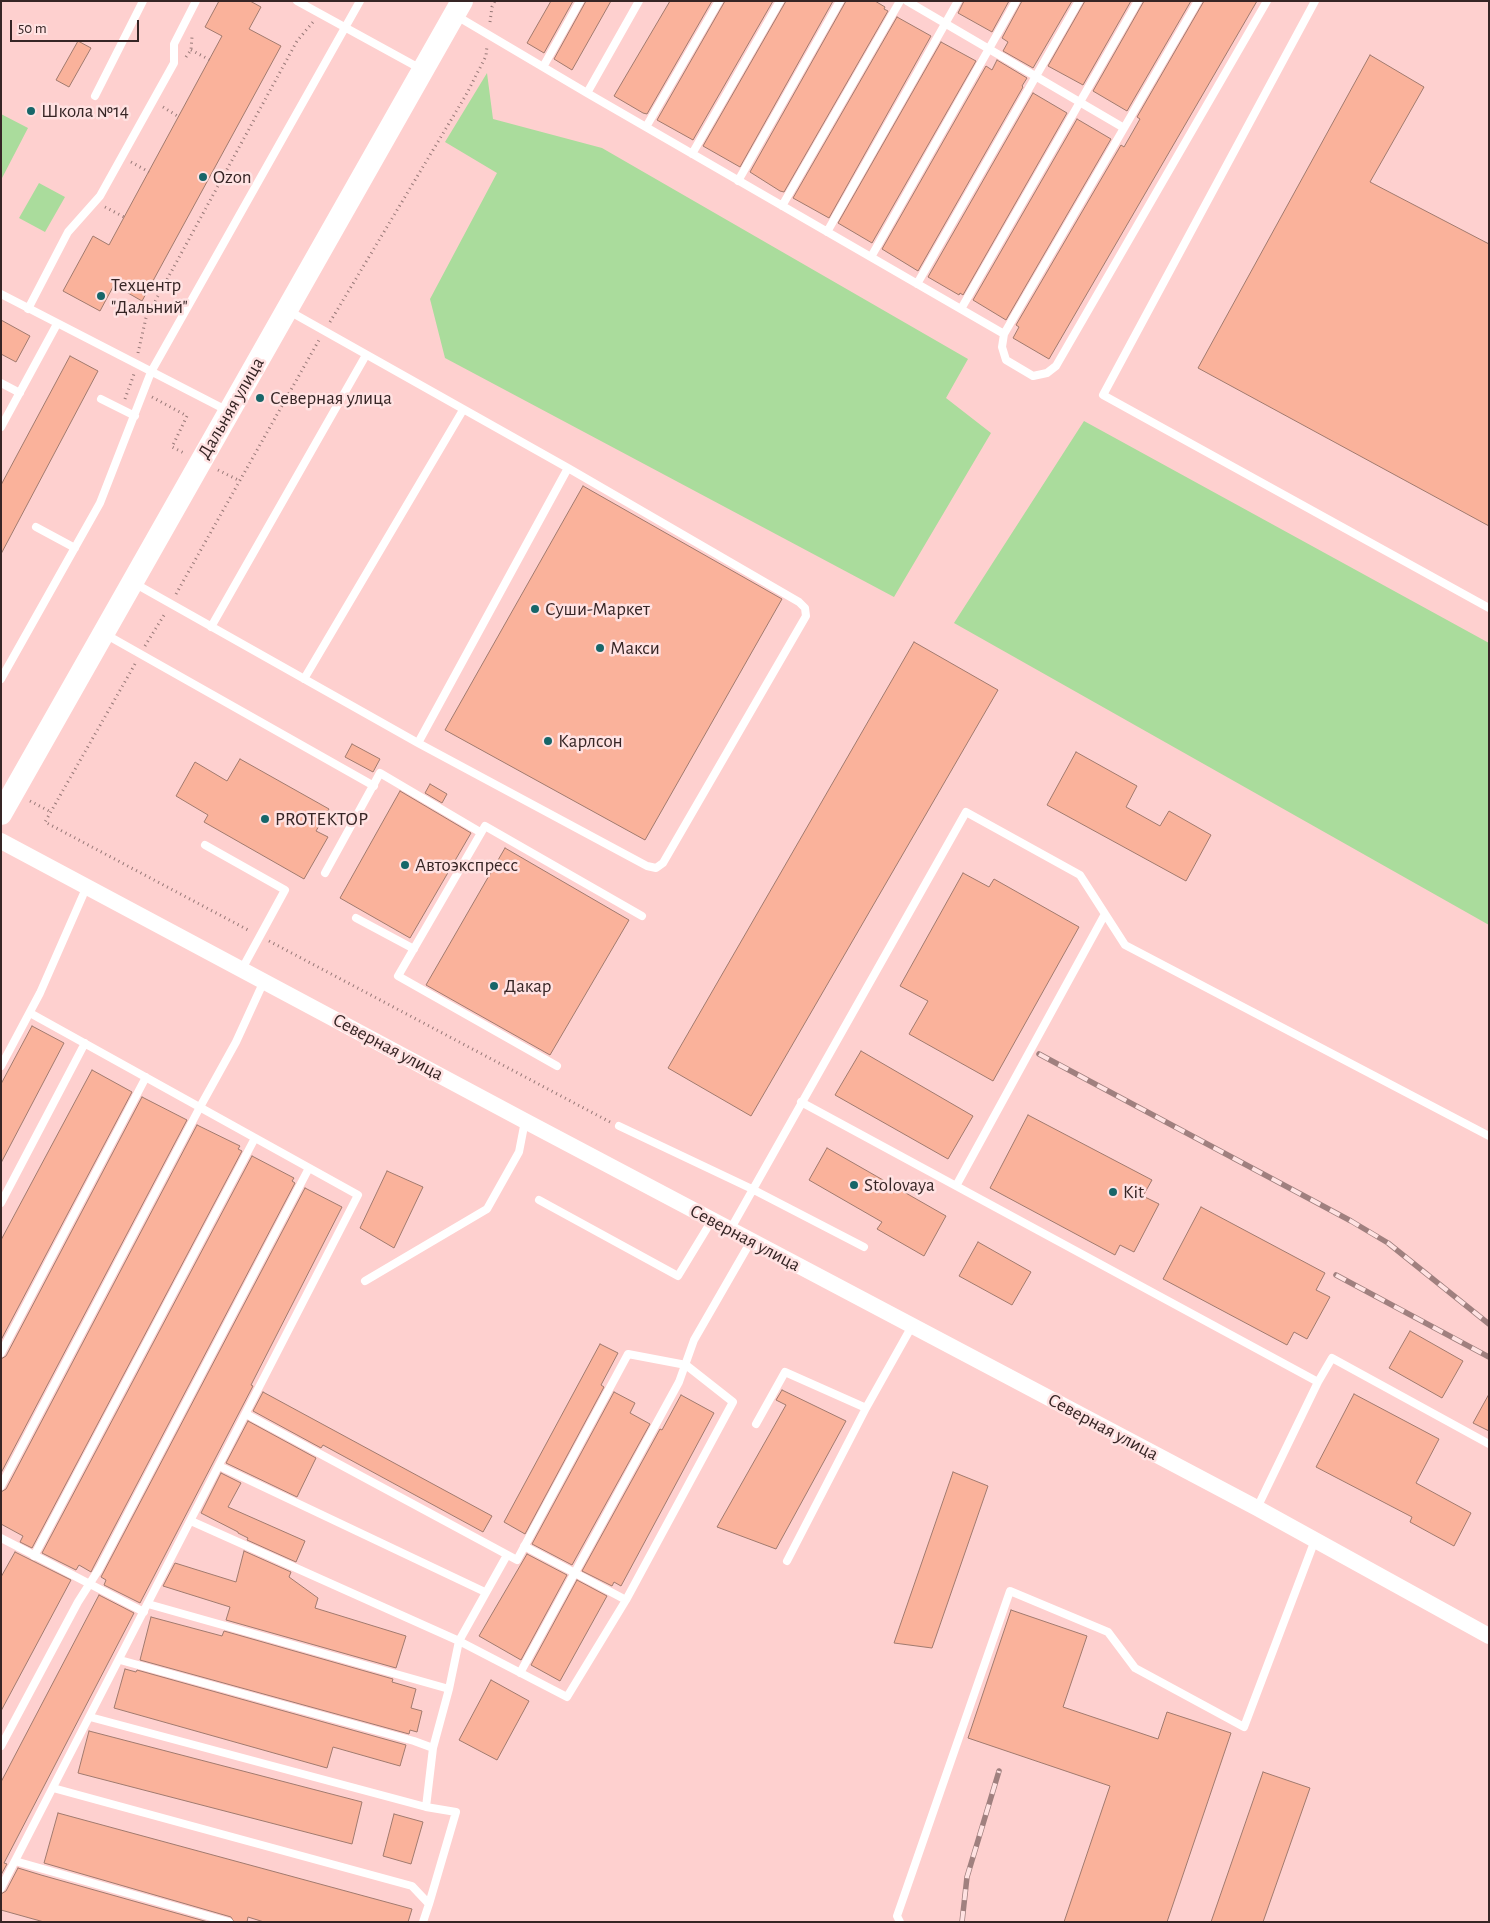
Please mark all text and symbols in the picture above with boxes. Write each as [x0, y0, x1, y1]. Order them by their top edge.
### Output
scale bar [12, 10, 141, 42]
text: 50 m [18, 21, 47, 36]
place label: Школа №14 [41, 100, 129, 122]
marker: Школа №14 [25, 105, 37, 117]
place label: Ozon [213, 166, 252, 188]
marker: Ozon [197, 171, 209, 183]
place label: Техцентр "Дальний" [111, 274, 188, 318]
marker: Техцентр "Дальний" [95, 290, 107, 302]
street label: Дальняя улица [193, 353, 269, 463]
place label: Северная улица [270, 387, 392, 409]
marker: Северная улица [254, 392, 266, 404]
place label: Суши-Маркет [545, 598, 650, 620]
marker: Суши-Маркет [529, 603, 541, 615]
place label: Макси [610, 637, 660, 659]
marker: Макси [594, 642, 606, 654]
place label: Карлсон [558, 730, 623, 752]
marker: Карлсон [542, 735, 554, 747]
place label: PROТЕКТОР [275, 808, 368, 830]
marker: PROТЕКТОР [259, 813, 271, 825]
place label: Автоэкспресс [415, 854, 518, 876]
marker: Автоэкспресс [399, 859, 411, 871]
place label: Дакар [504, 975, 551, 997]
marker: Дакар [488, 980, 500, 992]
street label: Северная улица [329, 1008, 447, 1086]
place label: Stolovaya [864, 1174, 935, 1196]
marker: Stolovaya [848, 1179, 860, 1191]
place label: Kit [1123, 1181, 1144, 1203]
marker: Kit [1107, 1186, 1119, 1198]
street label: Северная улица [686, 1199, 804, 1277]
street label: Северная улица [1044, 1388, 1162, 1466]

